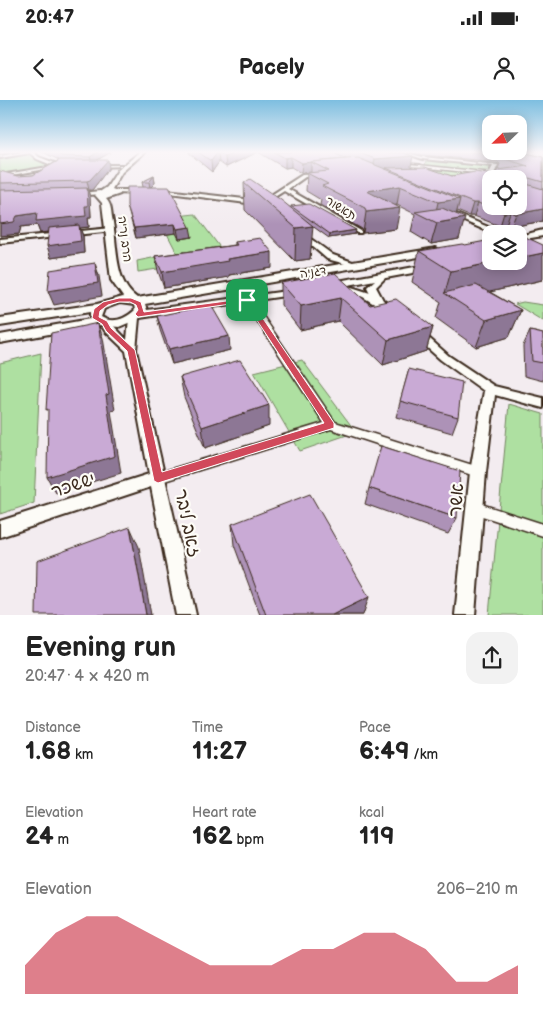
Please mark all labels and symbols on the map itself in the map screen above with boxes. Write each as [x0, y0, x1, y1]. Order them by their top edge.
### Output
north arrow [482, 115, 528, 160]
street label: תאשור [323, 193, 359, 223]
street label: הרב נריה [114, 215, 135, 263]
street label: דגניה [299, 263, 328, 282]
pin [226, 279, 268, 321]
street label: יששכר [48, 469, 98, 502]
street label: אשר [445, 482, 468, 518]
street label: זאב ליבר [170, 487, 205, 559]

